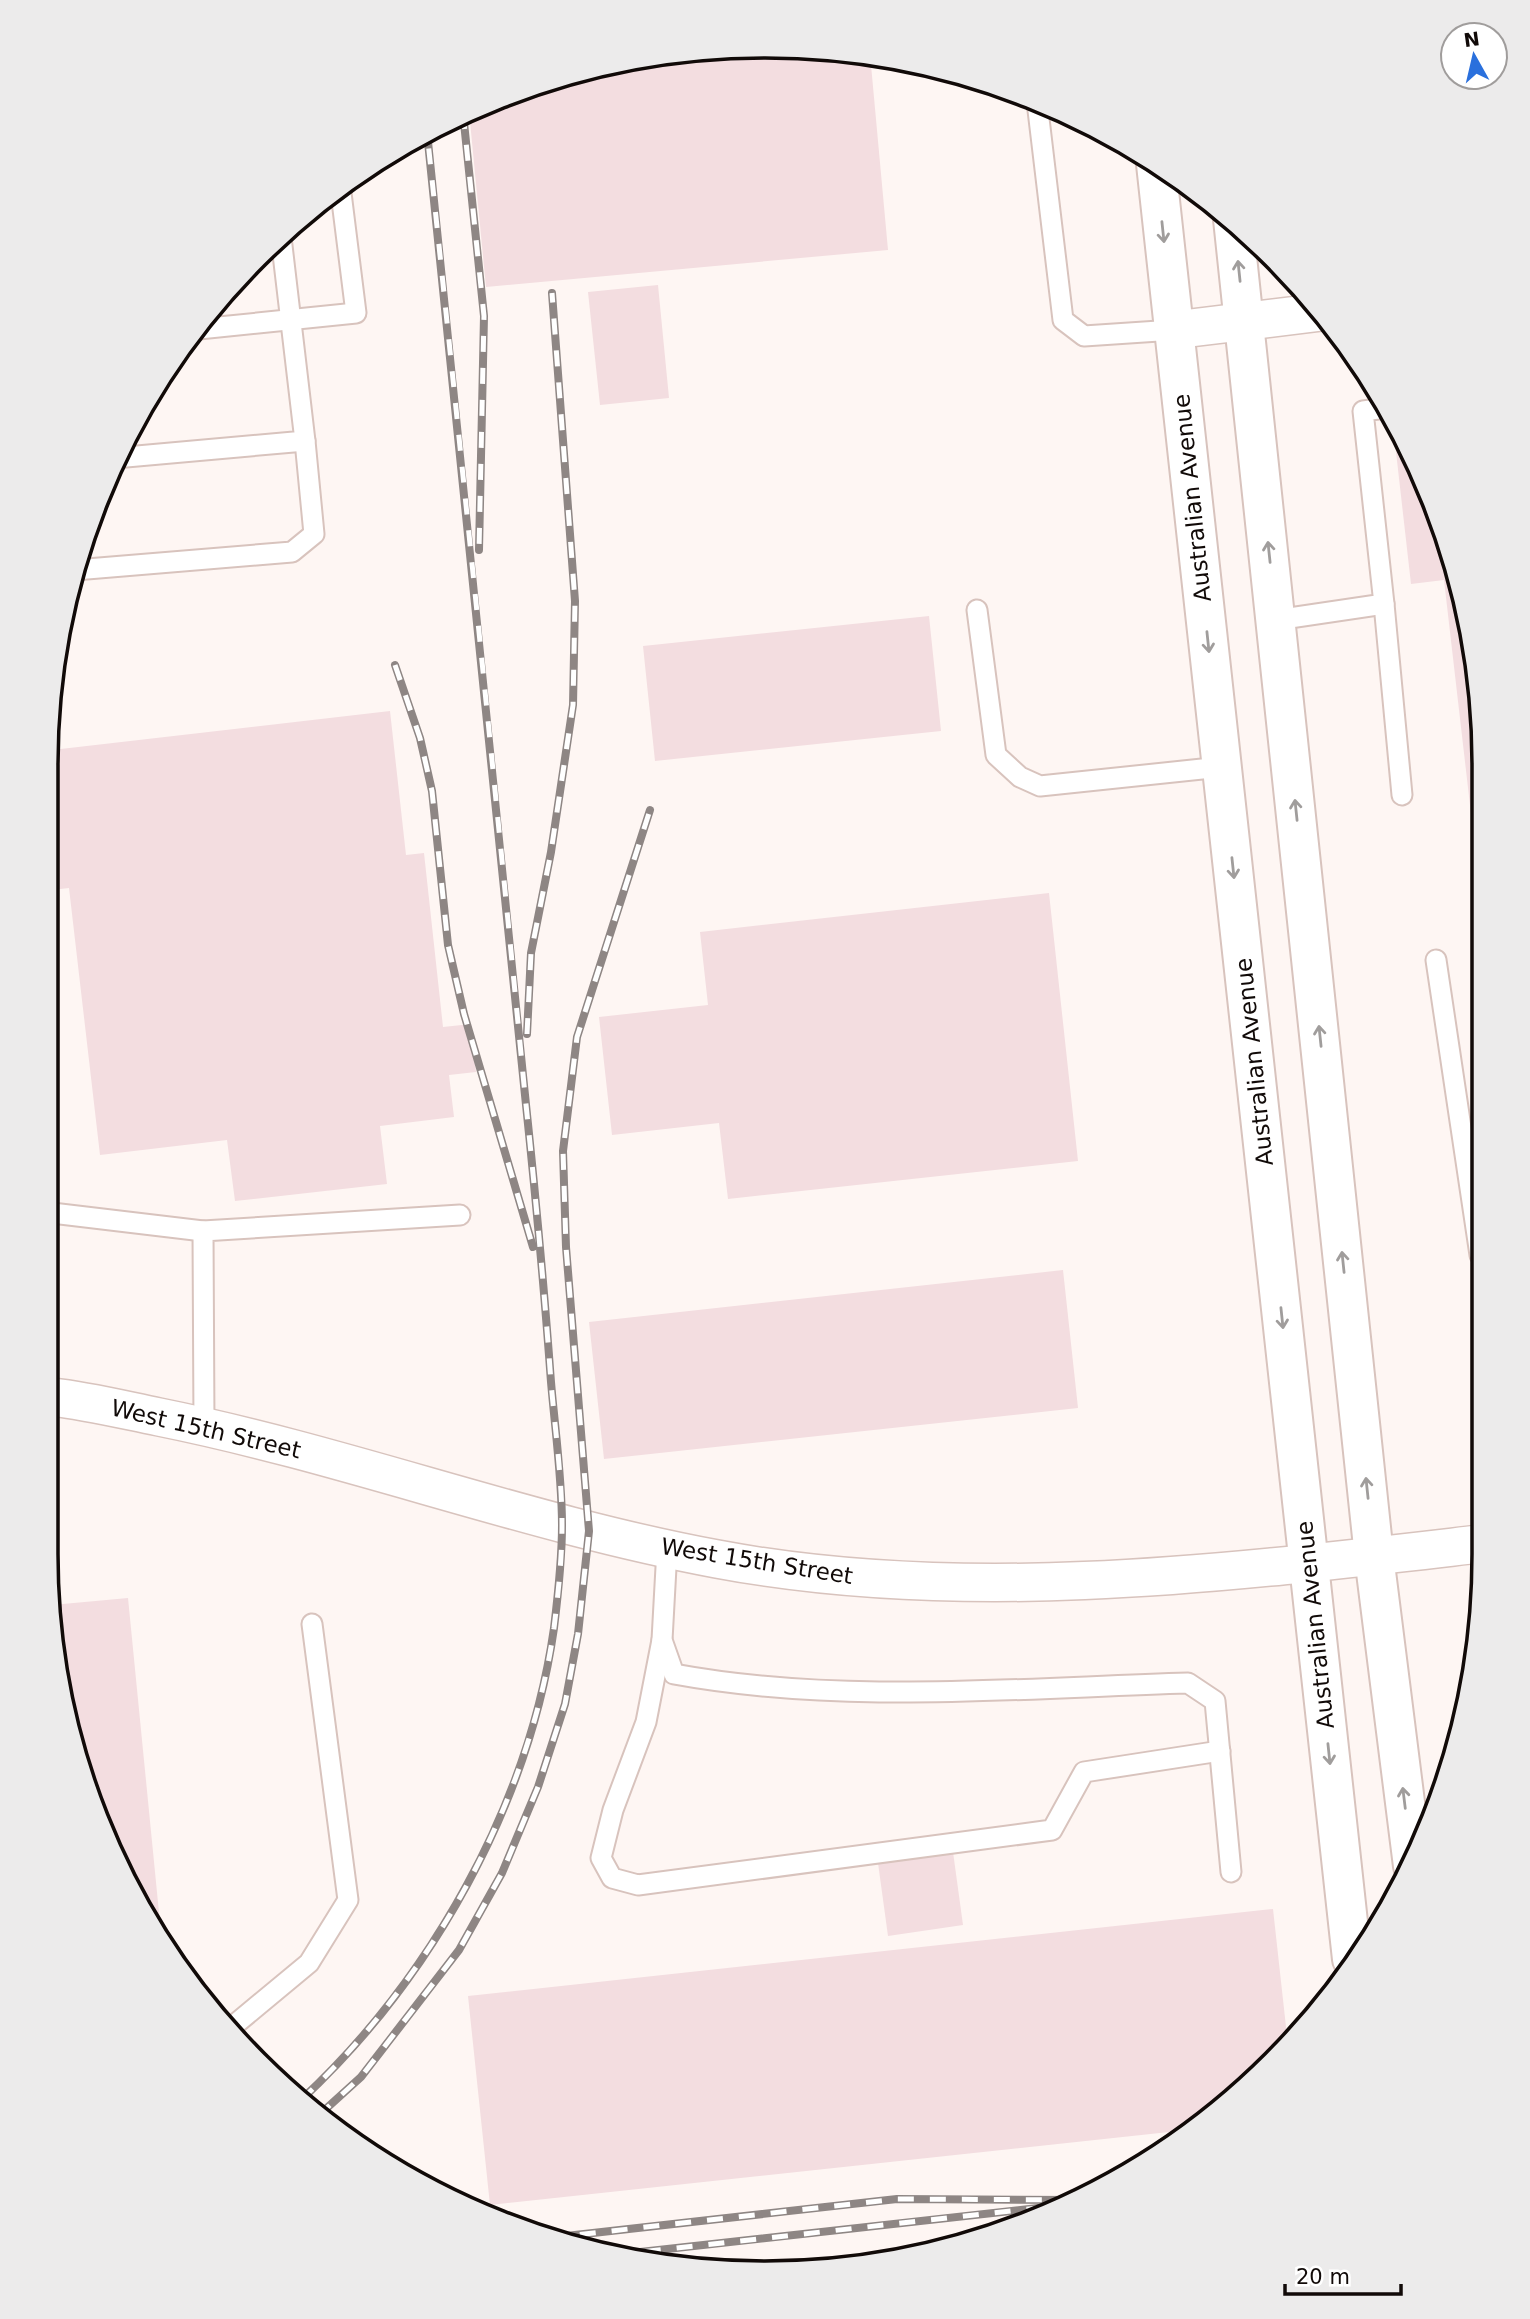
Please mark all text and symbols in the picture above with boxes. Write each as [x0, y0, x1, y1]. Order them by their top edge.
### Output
north arrow [1439, 21, 1509, 91]
text: N [1462, 27, 1481, 51]
one-way arrow [1157, 220, 1170, 243]
one-way arrow [1232, 260, 1245, 282]
street label: Australian Avenue [1168, 393, 1216, 603]
one-way arrow [1262, 541, 1275, 563]
one-way arrow [1201, 630, 1214, 652]
one-way arrow [1289, 799, 1302, 821]
one-way arrow [1226, 856, 1239, 879]
street label: Australian Avenue [1230, 957, 1278, 1167]
one-way arrow [1313, 1025, 1326, 1048]
one-way arrow [1337, 1251, 1350, 1274]
one-way arrow [1276, 1307, 1289, 1329]
street label: West 15th Street [109, 1395, 303, 1463]
one-way arrow [1361, 1478, 1374, 1500]
street label: Australian Avenue [1291, 1520, 1339, 1730]
street label: West 15th Street [659, 1533, 855, 1589]
one-way arrow [1323, 1742, 1336, 1765]
one-way arrow [1398, 1787, 1411, 1810]
scale bar [1285, 2252, 1400, 2296]
text: 20 m [1296, 2265, 1350, 2289]

